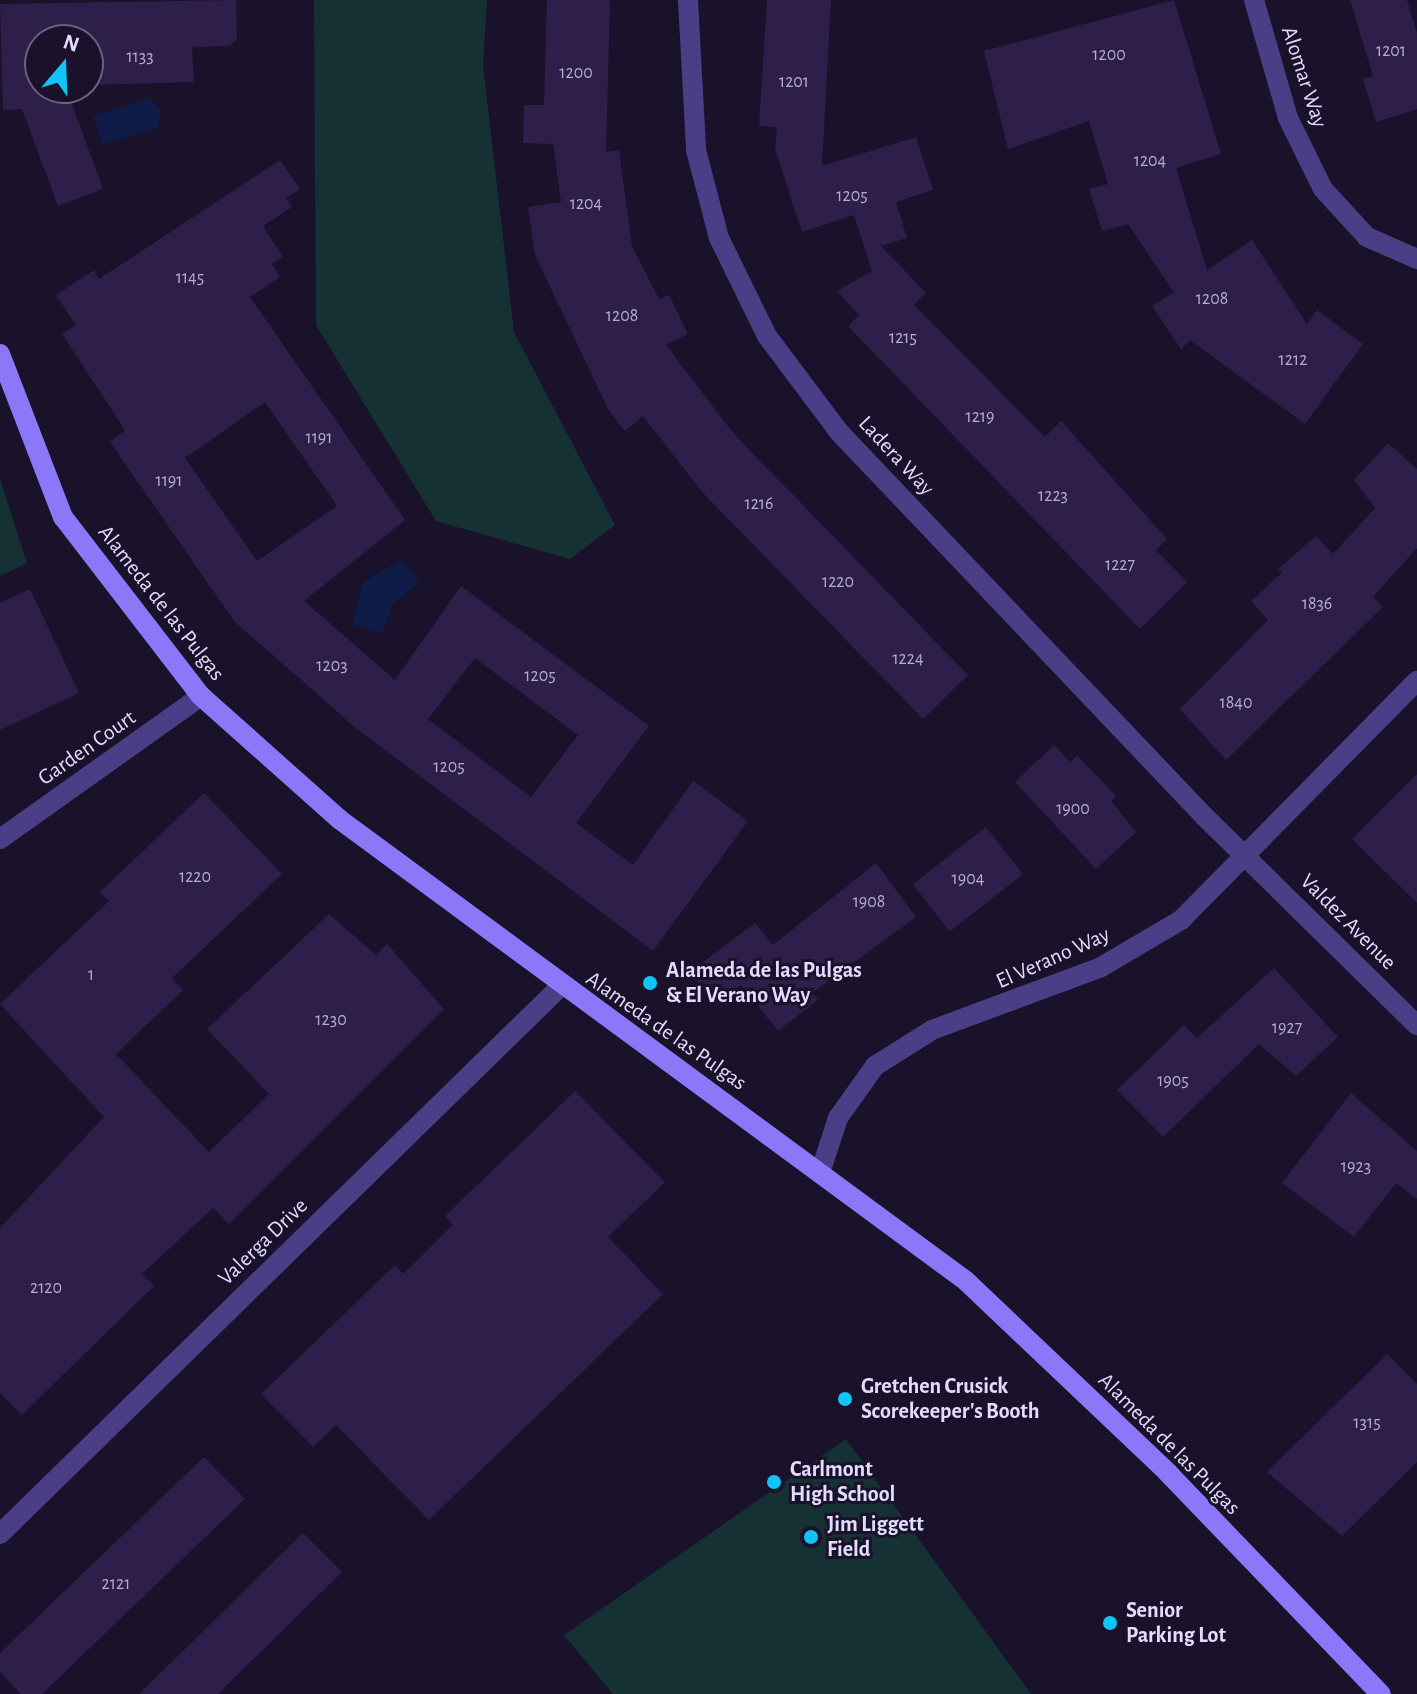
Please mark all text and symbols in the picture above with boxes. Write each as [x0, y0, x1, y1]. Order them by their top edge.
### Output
street label: Alomar Way [1275, 23, 1333, 131]
north arrow [24, 24, 104, 104]
text: N [60, 30, 82, 56]
house number: 1201 [1376, 40, 1406, 62]
house number: 1200 [1092, 44, 1126, 66]
house number: 1133 [126, 46, 154, 68]
house number: 1200 [559, 62, 593, 84]
house number: 1201 [779, 71, 809, 93]
house number: 1204 [1134, 150, 1166, 172]
house number: 1205 [836, 185, 868, 207]
house number: 1204 [570, 193, 602, 215]
house number: 1145 [176, 267, 204, 289]
house number: 1208 [1196, 288, 1228, 310]
house number: 1208 [606, 305, 638, 327]
house number: 1215 [889, 327, 917, 349]
house number: 1212 [1279, 349, 1307, 371]
house number: 1219 [965, 406, 995, 428]
street label: Ladera Way [853, 411, 939, 501]
house number: 1191 [305, 427, 333, 449]
house number: 1191 [155, 470, 183, 492]
house number: 1223 [1038, 485, 1068, 507]
house number: 1216 [744, 493, 774, 515]
street label: Alameda de las Pulgas [92, 520, 230, 686]
house number: 1227 [1105, 554, 1135, 576]
house number: 1220 [822, 571, 854, 593]
house number: 1836 [1302, 593, 1332, 615]
house number: 1224 [892, 648, 924, 670]
house number: 1203 [316, 655, 348, 677]
house number: 1205 [524, 665, 556, 687]
house number: 1840 [1220, 692, 1252, 714]
street label: Garden Court [33, 705, 141, 791]
house number: 1205 [433, 756, 465, 778]
house number: 1900 [1056, 798, 1090, 820]
house number: 1220 [179, 866, 211, 888]
house number: 1904 [952, 868, 984, 890]
street label: Valdez Avenue [1294, 868, 1402, 976]
house number: 1908 [853, 891, 885, 913]
street label: El Verano Way [992, 921, 1114, 995]
place label: Alameda de las Pulgas & El Verano Way [666, 957, 862, 1008]
house number: 1 [88, 964, 94, 986]
street label: Alameda de las Pulgas [581, 966, 751, 1096]
marker: Alameda de las Pulgas & El Verano Way [641, 974, 659, 992]
house number: 1230 [315, 1009, 347, 1031]
house number: 1927 [1272, 1017, 1302, 1039]
house number: 1905 [1157, 1070, 1189, 1092]
house number: 1923 [1341, 1156, 1371, 1178]
street label: Valerga Drive [213, 1193, 313, 1291]
house number: 2120 [30, 1277, 62, 1299]
street label: Alameda de las Pulgas [1092, 1367, 1246, 1521]
place label: Gretchen Crusick Scorekeeper's Booth [861, 1373, 1040, 1424]
marker: Gretchen Crusick Scorekeeper's Booth [836, 1390, 854, 1408]
house number: 1315 [1353, 1412, 1381, 1434]
place label: Carlmont High School [790, 1456, 895, 1508]
marker: Carlmont High School [765, 1473, 783, 1491]
place label: Jim Liggett Field [827, 1511, 924, 1562]
marker: Jim Liggett Field [802, 1528, 820, 1546]
house number: 2121 [102, 1573, 130, 1595]
place label: Senior Parking Lot [1126, 1597, 1226, 1648]
marker: Senior Parking Lot [1101, 1614, 1119, 1632]

